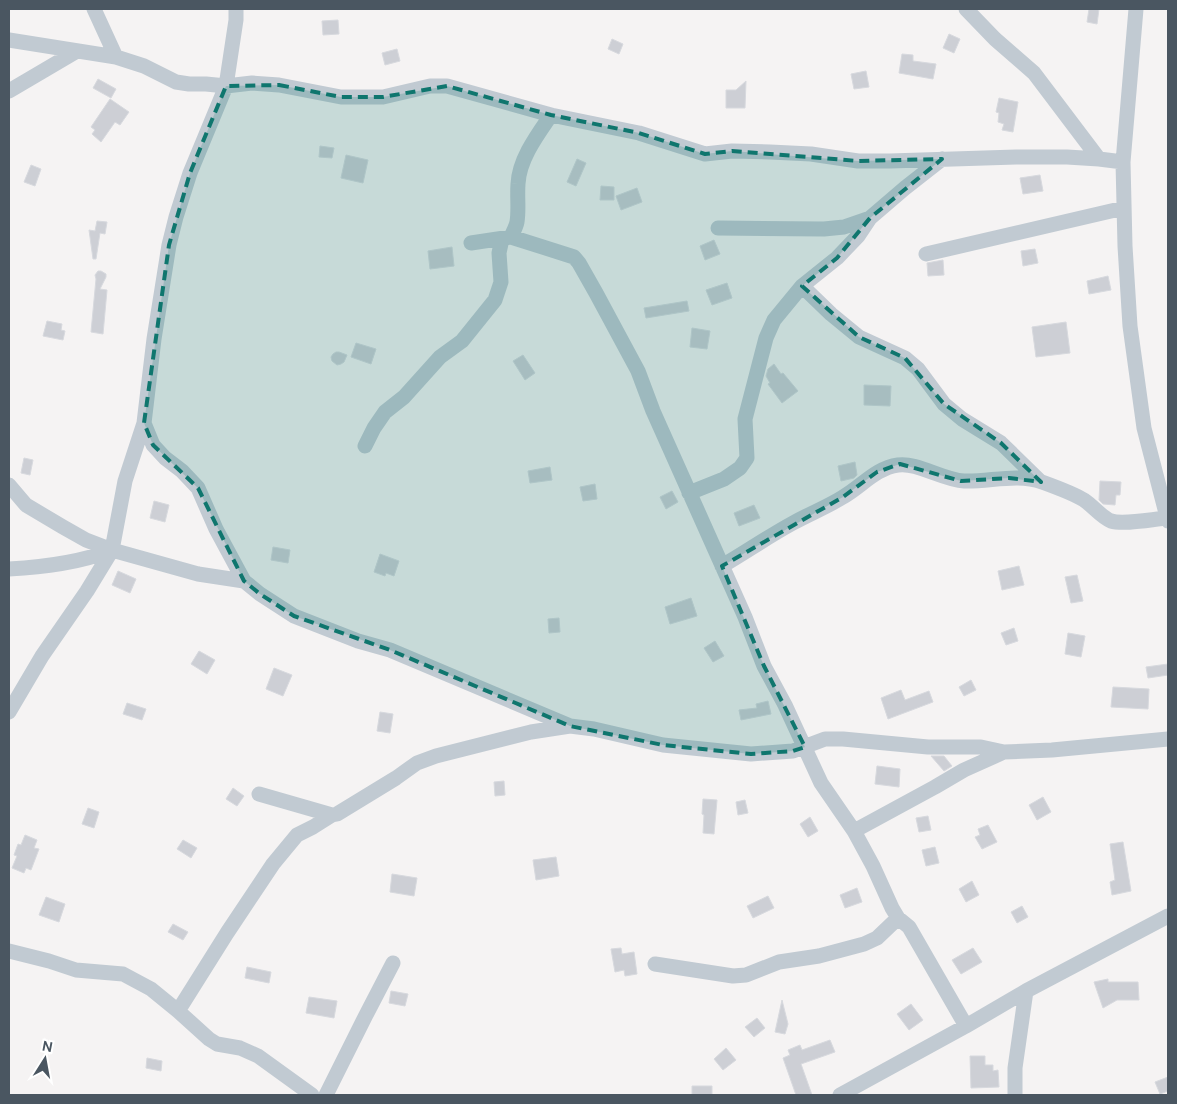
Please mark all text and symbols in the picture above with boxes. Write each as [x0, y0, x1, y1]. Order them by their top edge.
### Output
north arrow [20, 1034, 70, 1084]
text: N [41, 1036, 54, 1056]

